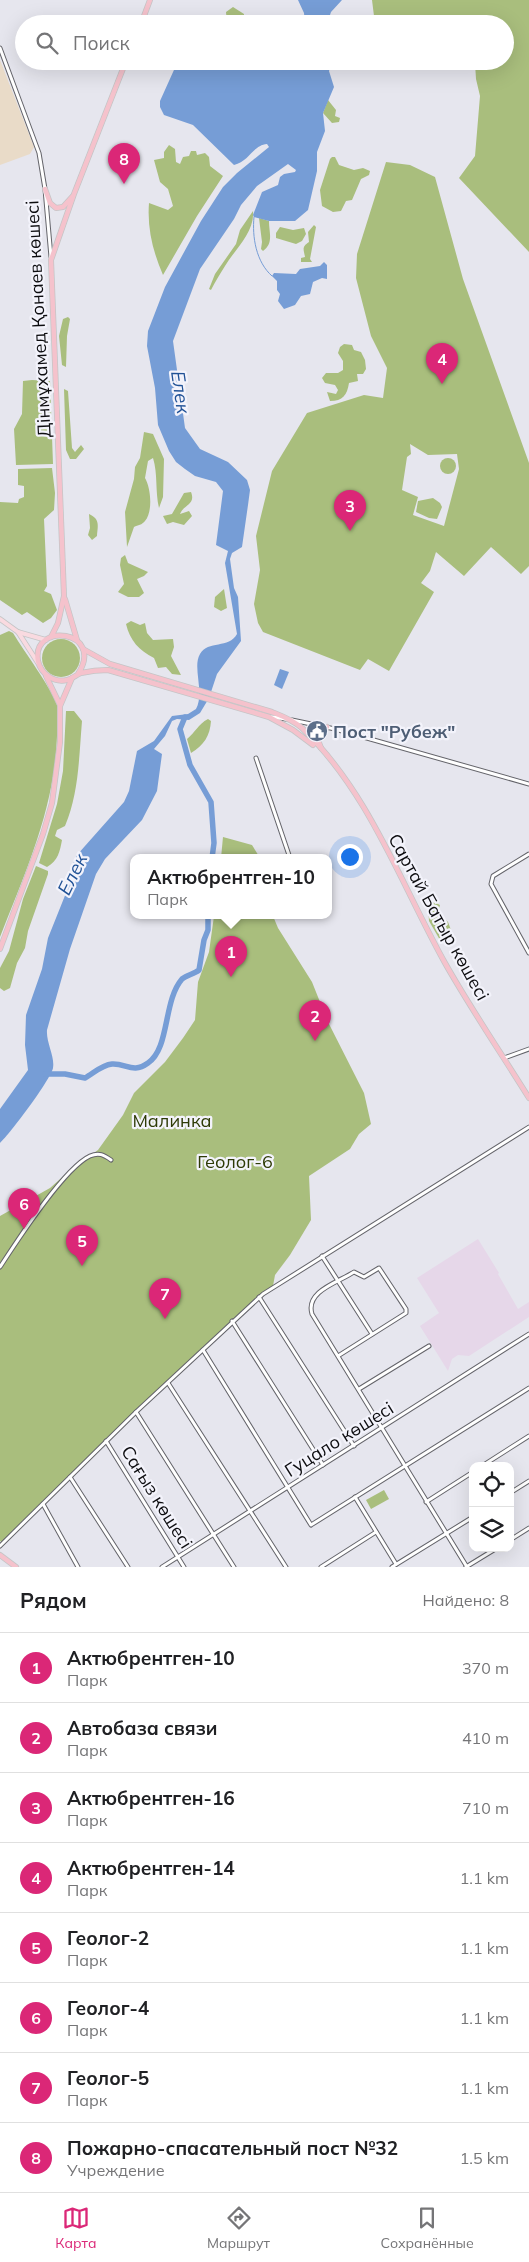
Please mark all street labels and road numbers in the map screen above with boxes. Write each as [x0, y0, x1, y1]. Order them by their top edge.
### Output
street label: Дінмұхамед Қонаев көшесі [20, 200, 56, 438]
street label: Сартай Батыр көшесі [383, 829, 495, 1005]
street label: Гуцало көшесі [280, 1396, 398, 1482]
street label: Сағыз көшесі [116, 1441, 198, 1553]

